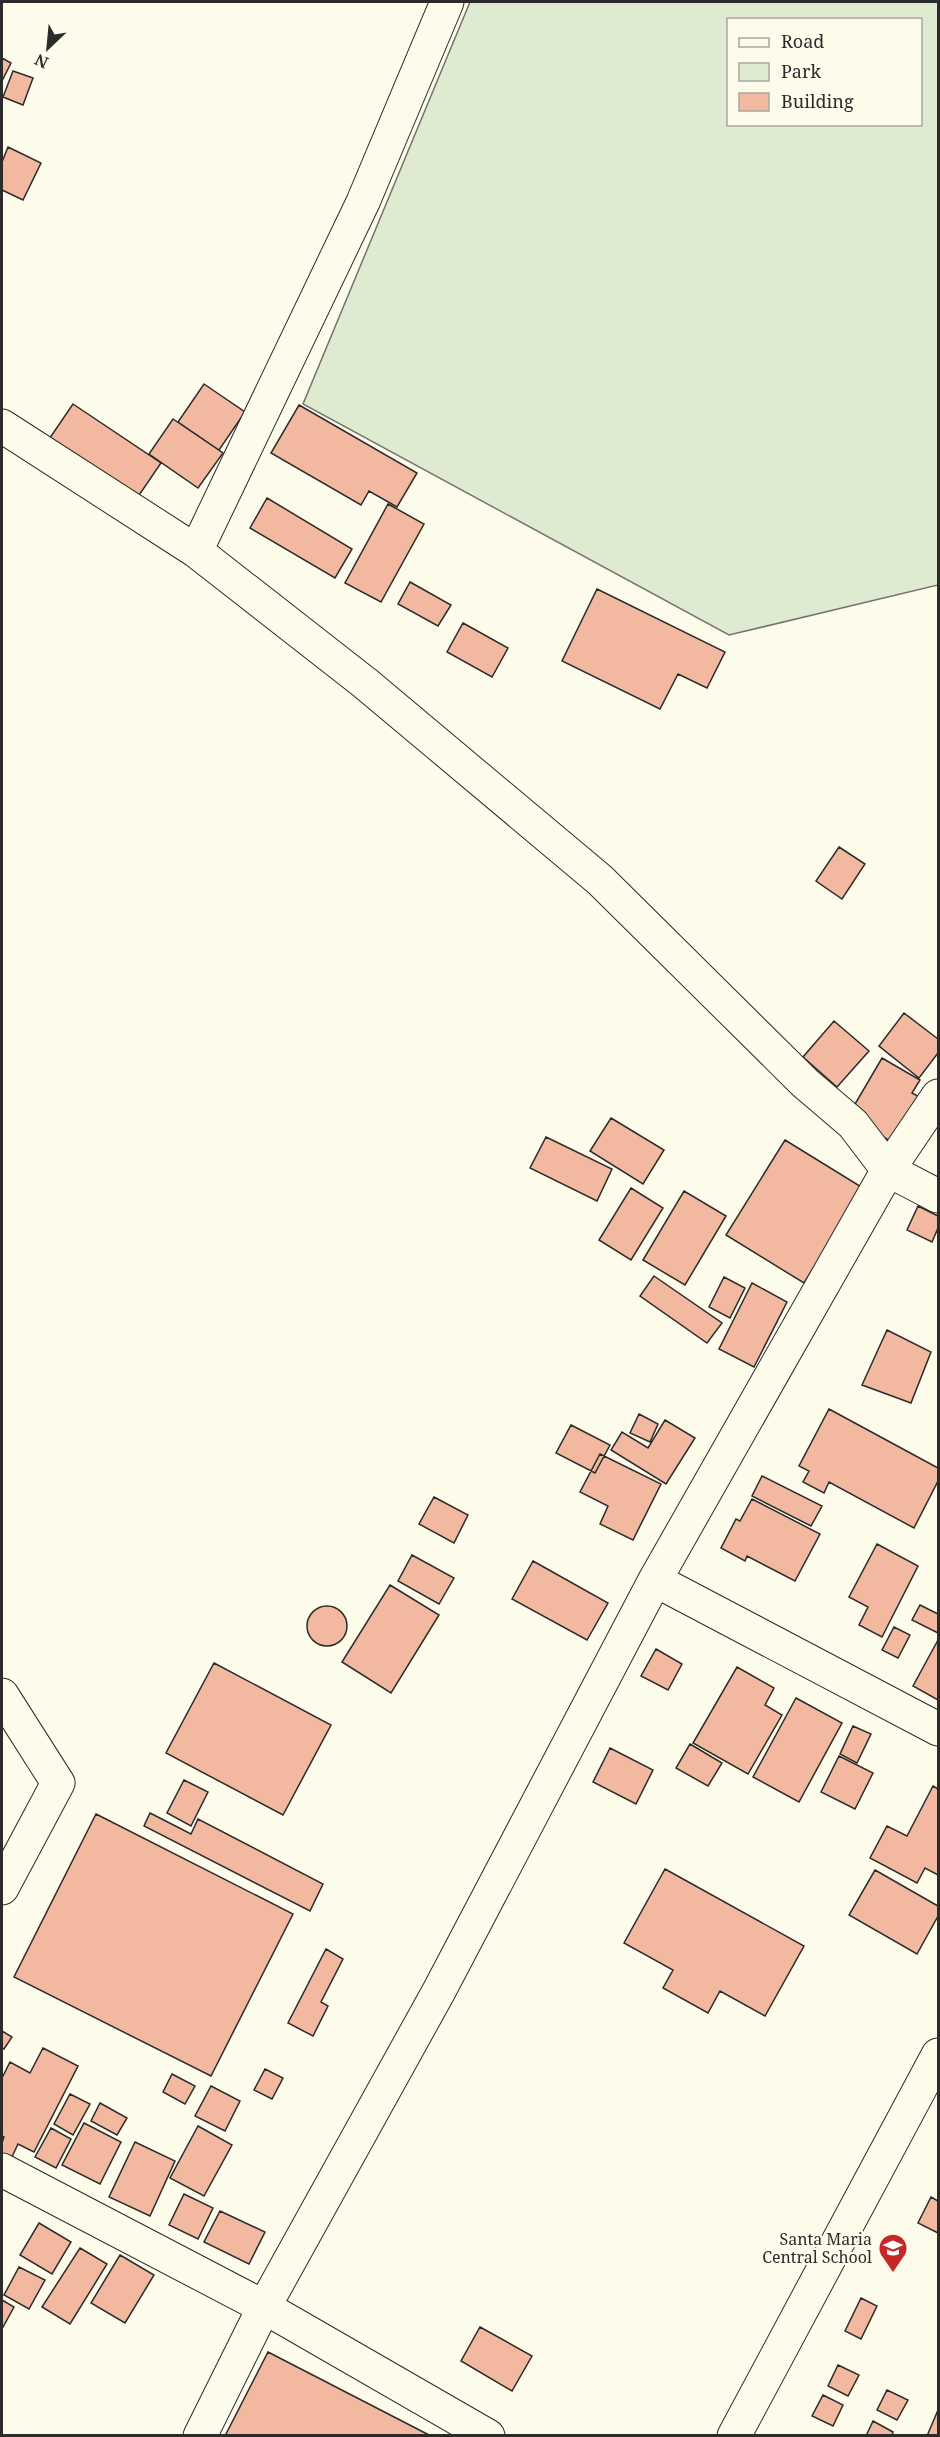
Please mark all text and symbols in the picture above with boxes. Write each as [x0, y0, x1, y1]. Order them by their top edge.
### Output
north arrow [18, 18, 78, 78]
legend [727, 18, 922, 126]
text: Road [781, 29, 824, 53]
text: N [31, 49, 52, 74]
text: Park [781, 59, 821, 83]
text: Building [781, 89, 854, 113]
place label: Santa Maria Central School [762, 2228, 872, 2268]
school or university icon: Santa Maria Central School [877, 2232, 909, 2274]

